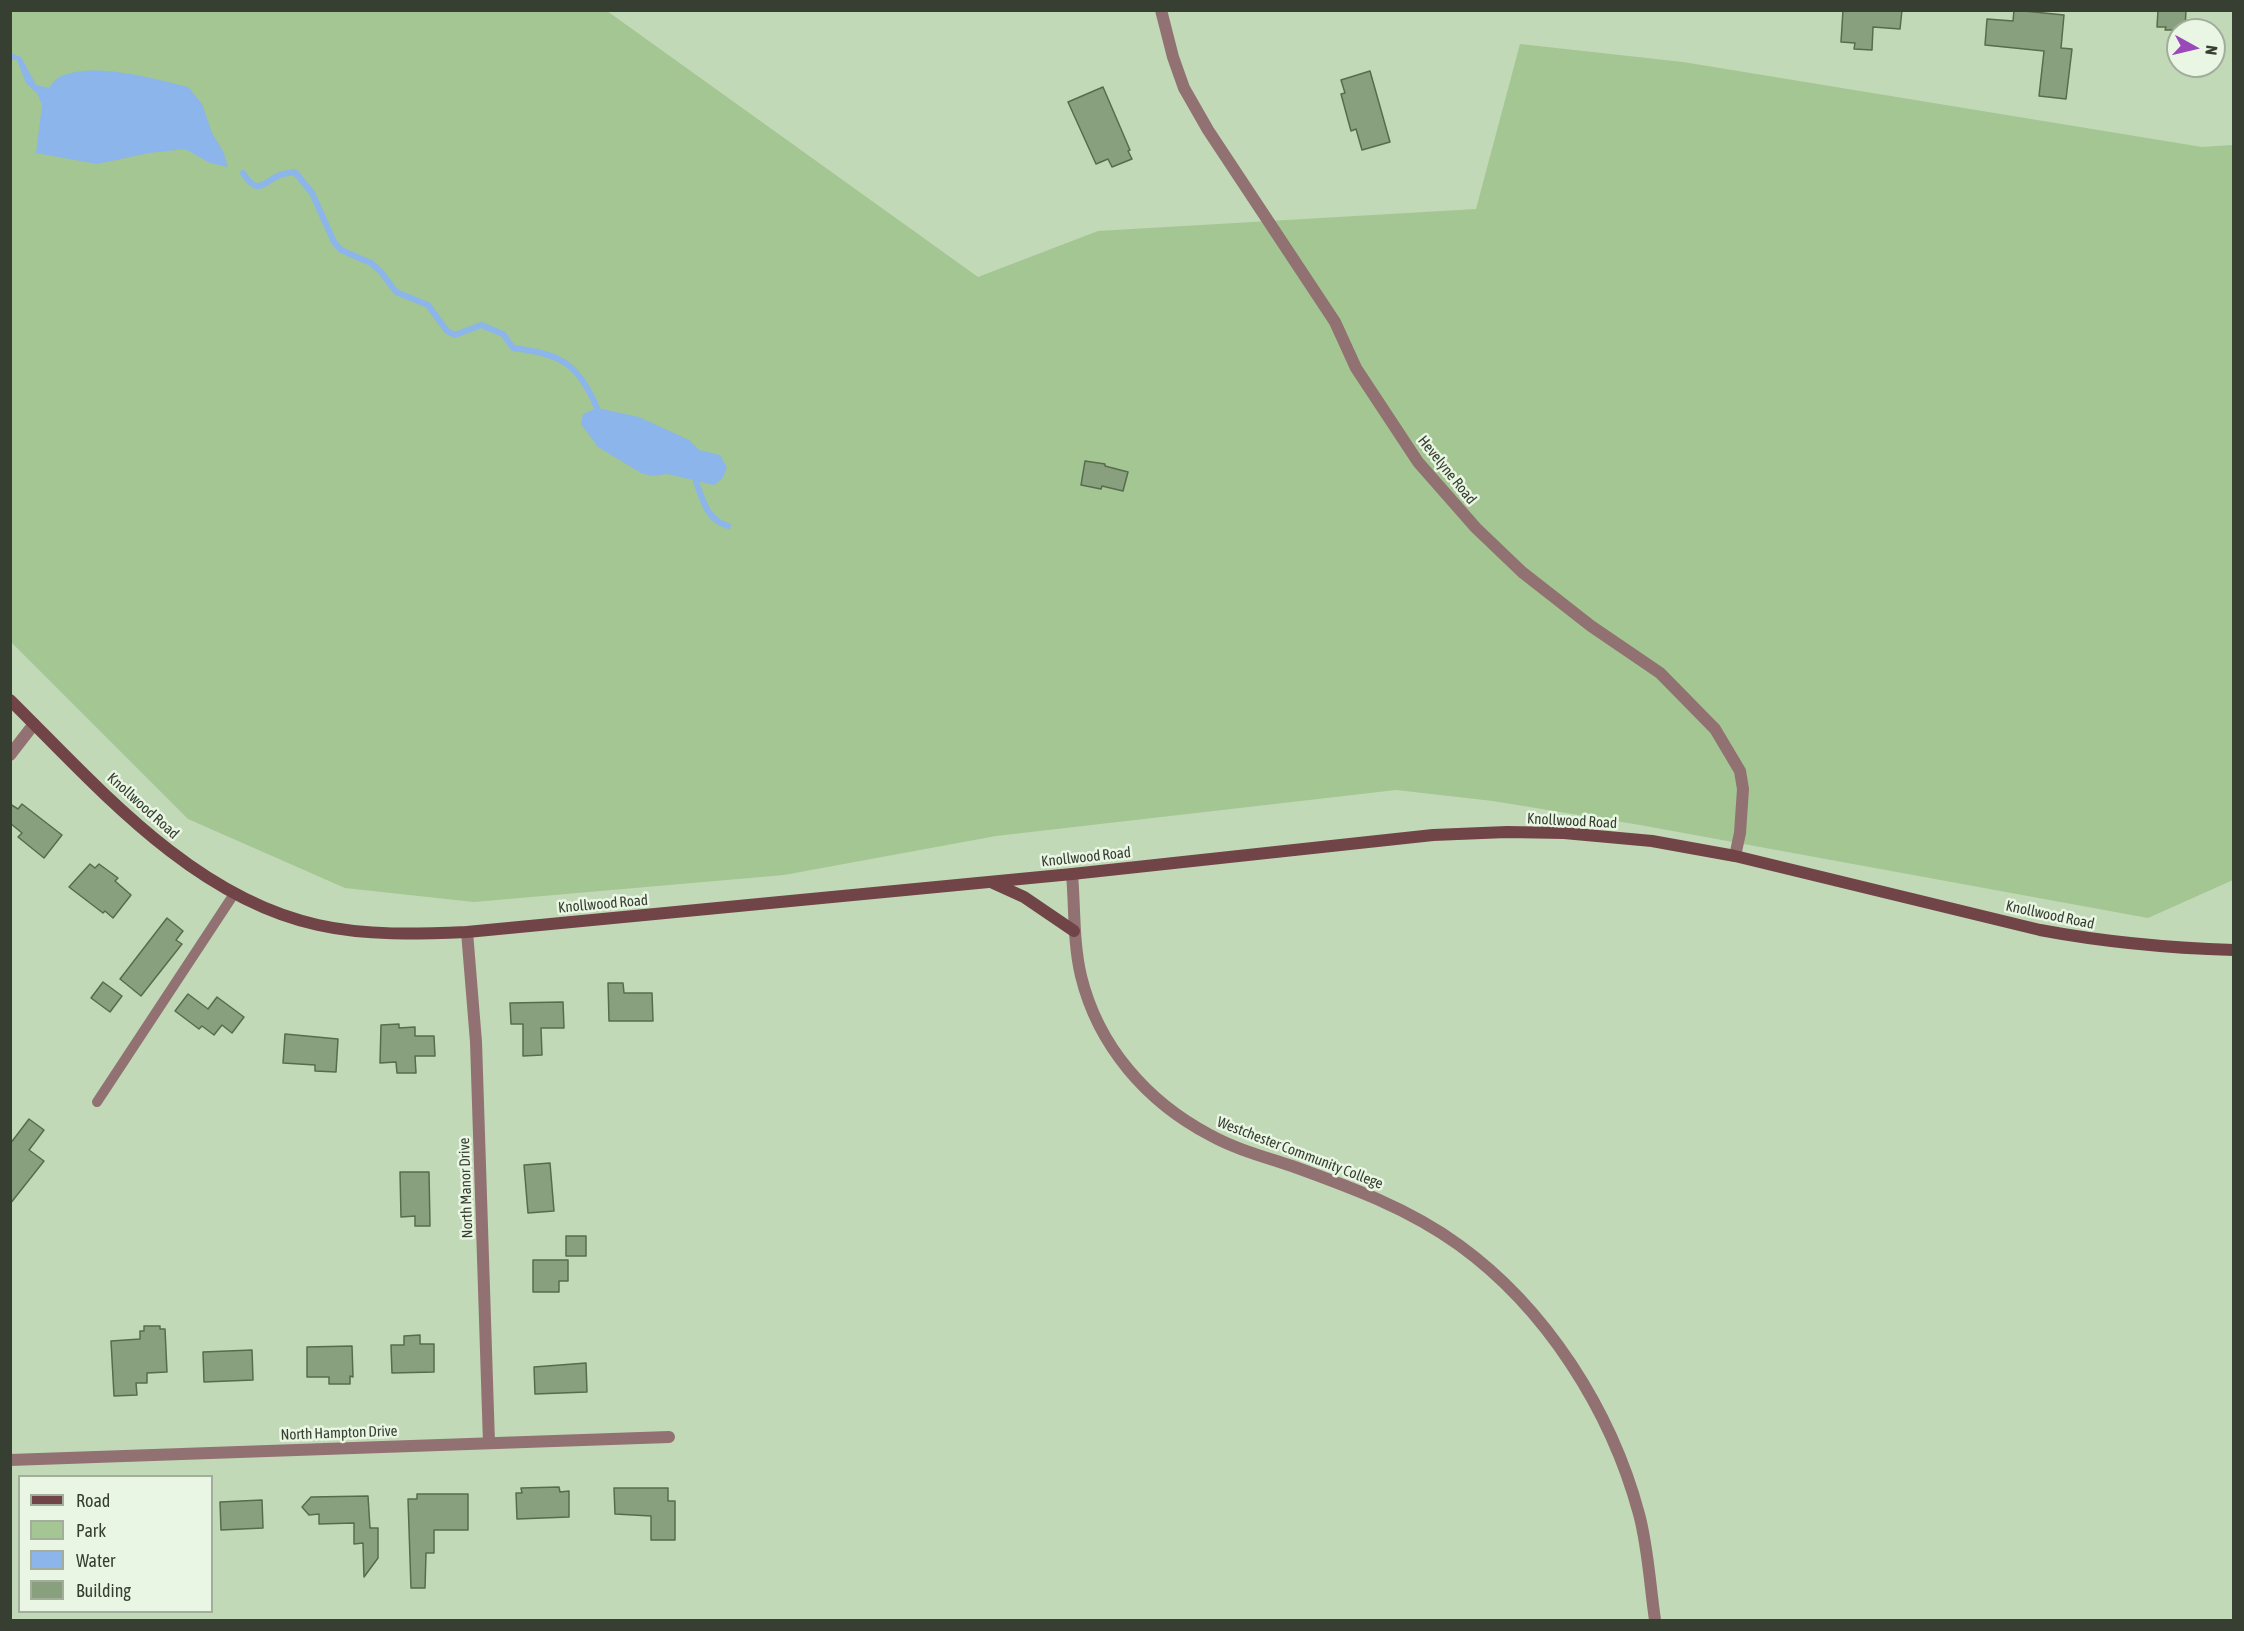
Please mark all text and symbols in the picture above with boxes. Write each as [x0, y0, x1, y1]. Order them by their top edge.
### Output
north arrow [2166, 18, 2226, 78]
text: N [2202, 44, 2221, 56]
street label: Hevelyne Road [1414, 432, 1480, 508]
street label: Knollwood Road [103, 769, 183, 843]
street label: Knollwood Road [1527, 810, 1617, 832]
street label: Knollwood Road [1040, 843, 1132, 871]
street label: Knollwood Road [557, 891, 649, 917]
street label: Knollwood Road [2004, 897, 2096, 933]
street label: Westchester Community College [1214, 1113, 1386, 1193]
street label: North Manor Drive [455, 1137, 477, 1239]
street label: North Hampton Drive [280, 1422, 398, 1444]
legend [18, 1475, 213, 1613]
text: Road [76, 1490, 110, 1511]
text: Park [76, 1520, 106, 1541]
text: Water [76, 1550, 115, 1571]
text: Building [76, 1580, 131, 1601]

